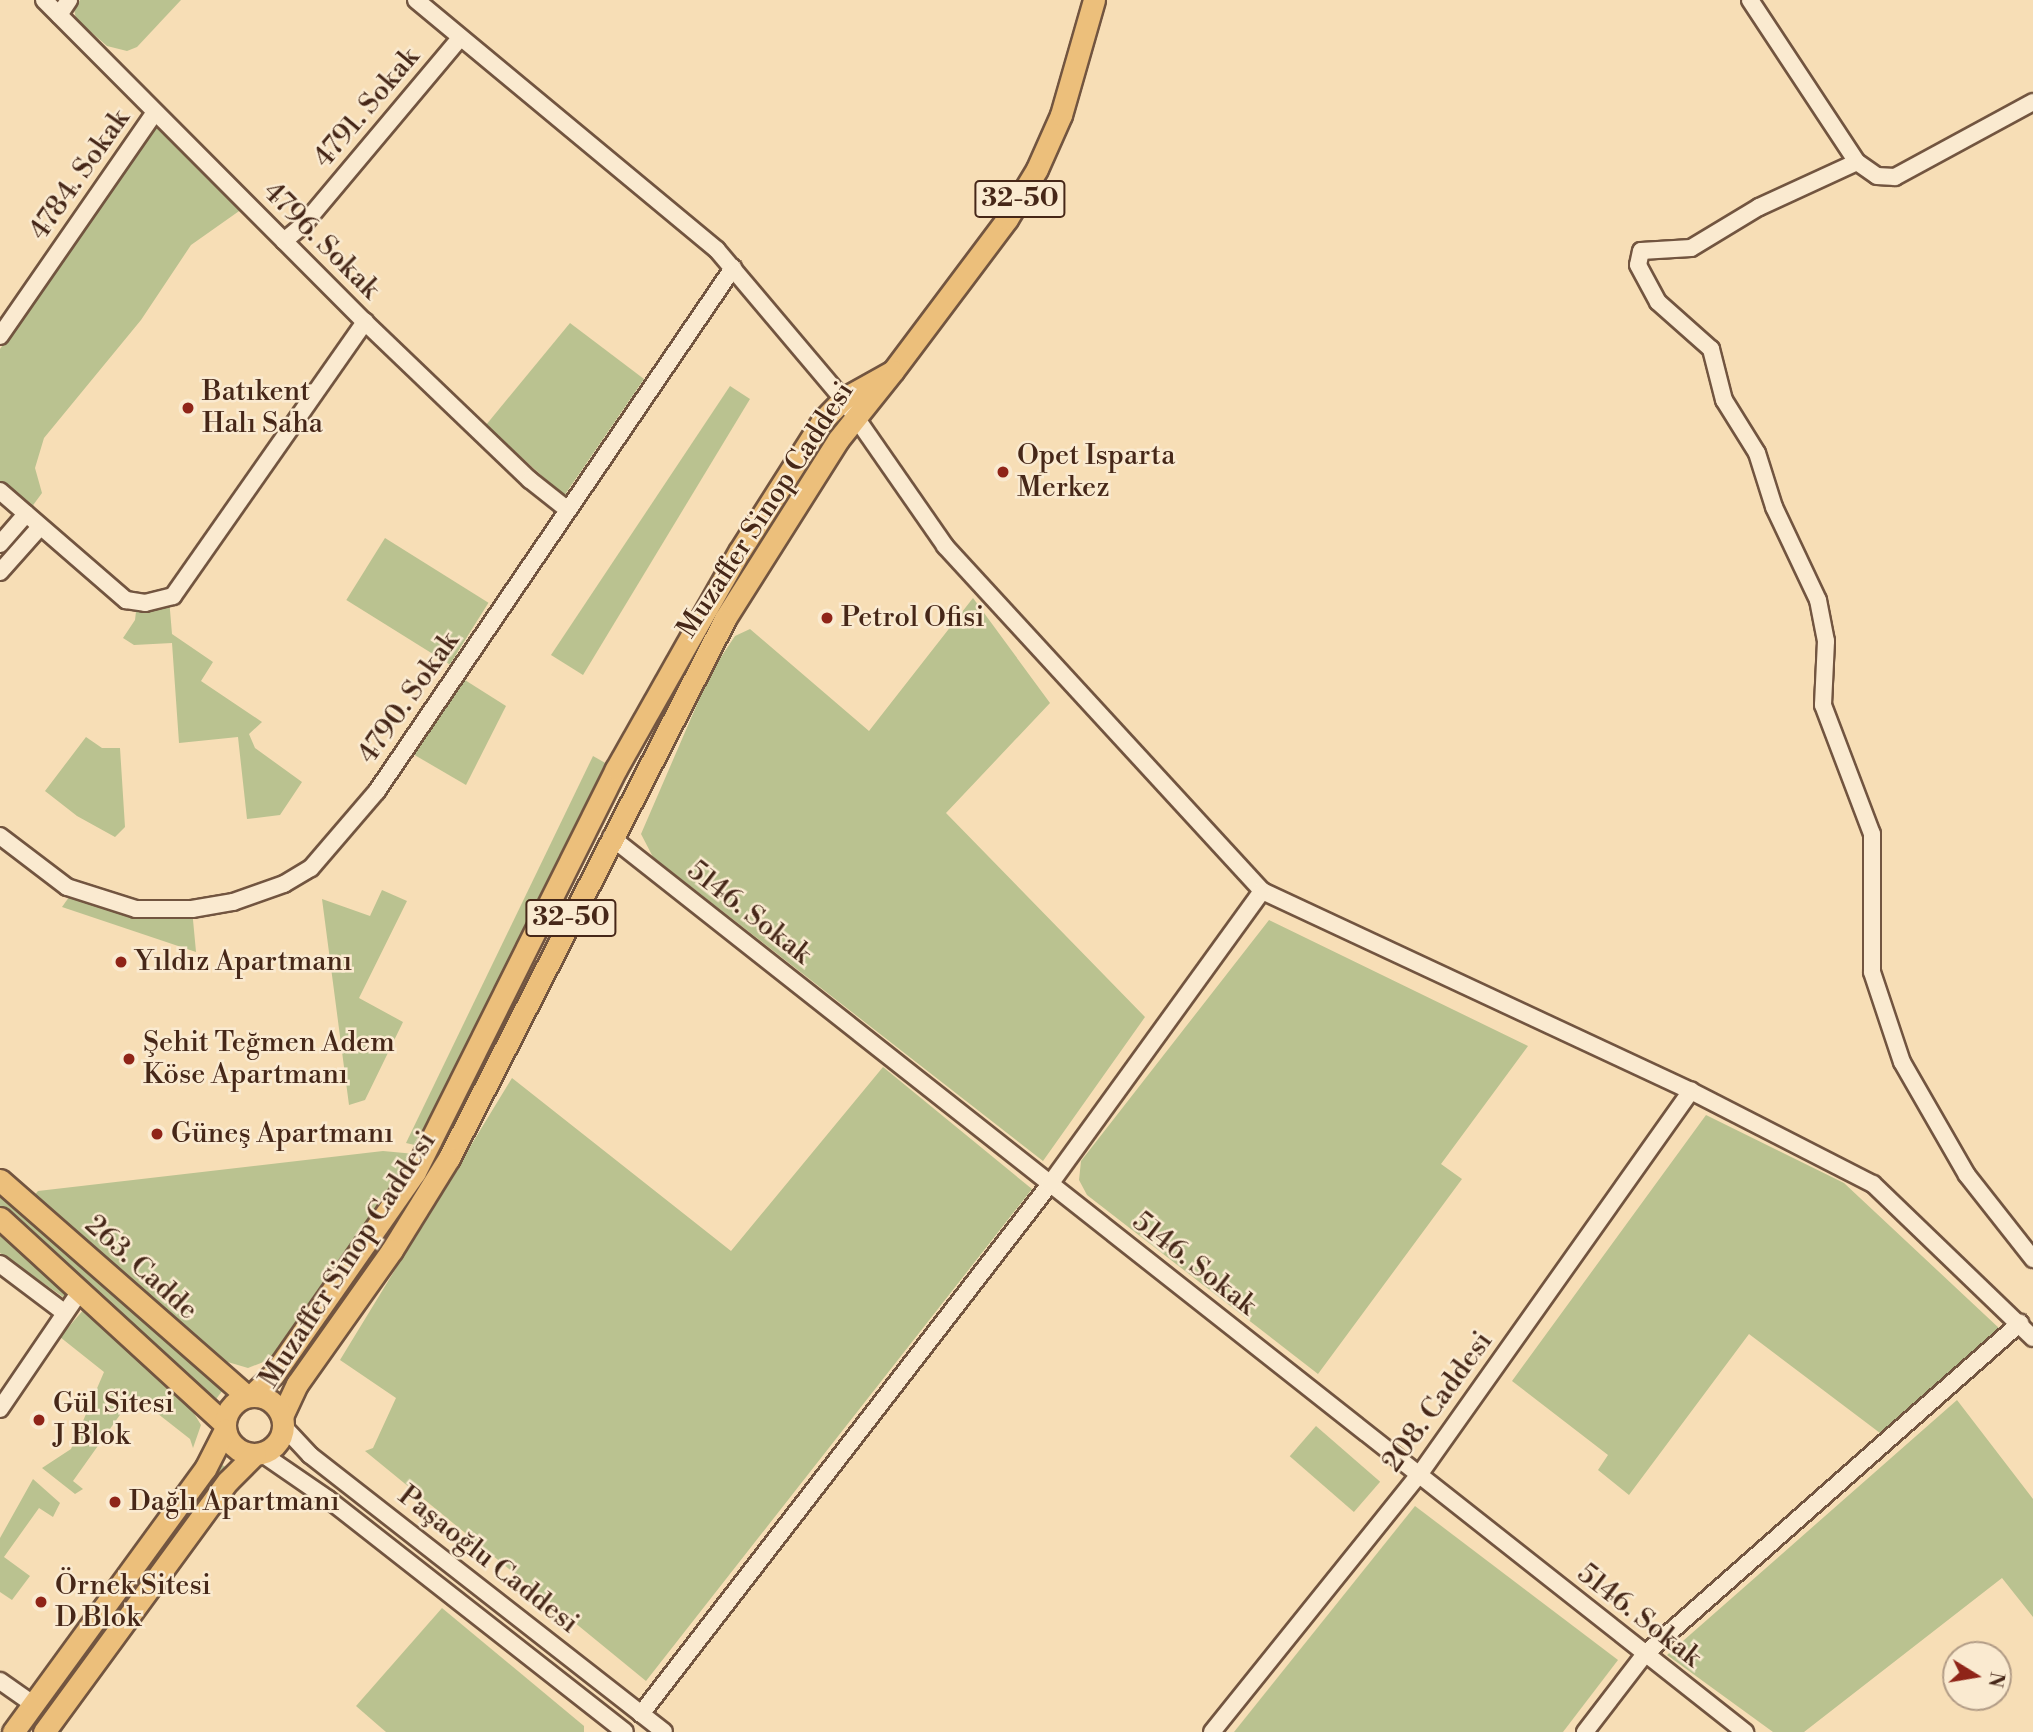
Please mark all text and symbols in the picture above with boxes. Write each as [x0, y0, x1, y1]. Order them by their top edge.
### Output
street label: 4791. Sokak [307, 41, 427, 175]
street label: 4784. Sokak [23, 103, 137, 247]
street label: 4796. Sokak [256, 176, 386, 306]
road number: 32-50 [973, 176, 1067, 222]
place label: Batıkent Halı Saha [202, 375, 323, 441]
street label: Muzaffer Sinop Caddesi [671, 376, 861, 644]
marker: Batıkent Halı Saha [180, 400, 196, 416]
place label: Opet Isparta Merkez [1017, 439, 1176, 505]
marker: Opet Isparta Merkez [995, 464, 1011, 480]
place label: Petrol Ofisi [841, 601, 985, 635]
marker: Petrol Ofisi [819, 610, 835, 626]
street label: 4790. Sokak [351, 626, 467, 770]
street label: 5146. Sokak [680, 854, 818, 972]
road number: 32-50 [524, 896, 618, 940]
place label: Yıldız Apartmanı [135, 945, 352, 979]
marker: Yıldız Apartmanı [113, 954, 129, 970]
place label: Şehit Teğmen Adem Köse Apartmanı [143, 1026, 395, 1092]
marker: Şehit Teğmen Adem Köse Apartmanı [121, 1051, 137, 1067]
place label: Güneş Apartmanı [171, 1117, 393, 1151]
marker: Güneş Apartmanı [149, 1126, 165, 1142]
street label: Muzaffer Sinop Caddesi [253, 1126, 443, 1394]
street label: 5146. Sokak [1125, 1205, 1263, 1323]
street label: 263. Cadde [78, 1209, 204, 1327]
street label: 208. Caddesi [1376, 1326, 1500, 1478]
place label: Gül Sitesi J Blok [53, 1387, 174, 1453]
marker: Gül Sitesi J Blok [31, 1412, 47, 1428]
street label: Paşaoğlu Caddesi [391, 1479, 585, 1641]
place label: Dağlı Apartmanı [129, 1485, 340, 1519]
marker: Dağlı Apartmanı [107, 1494, 123, 1510]
street label: 5146. Sokak [1570, 1557, 1708, 1675]
place label: Örnek Sitesi D Blok [55, 1569, 211, 1635]
marker: Örnek Sitesi D Blok [33, 1594, 49, 1610]
north arrow [1942, 1641, 2012, 1711]
text: N [1982, 1670, 2009, 1689]

